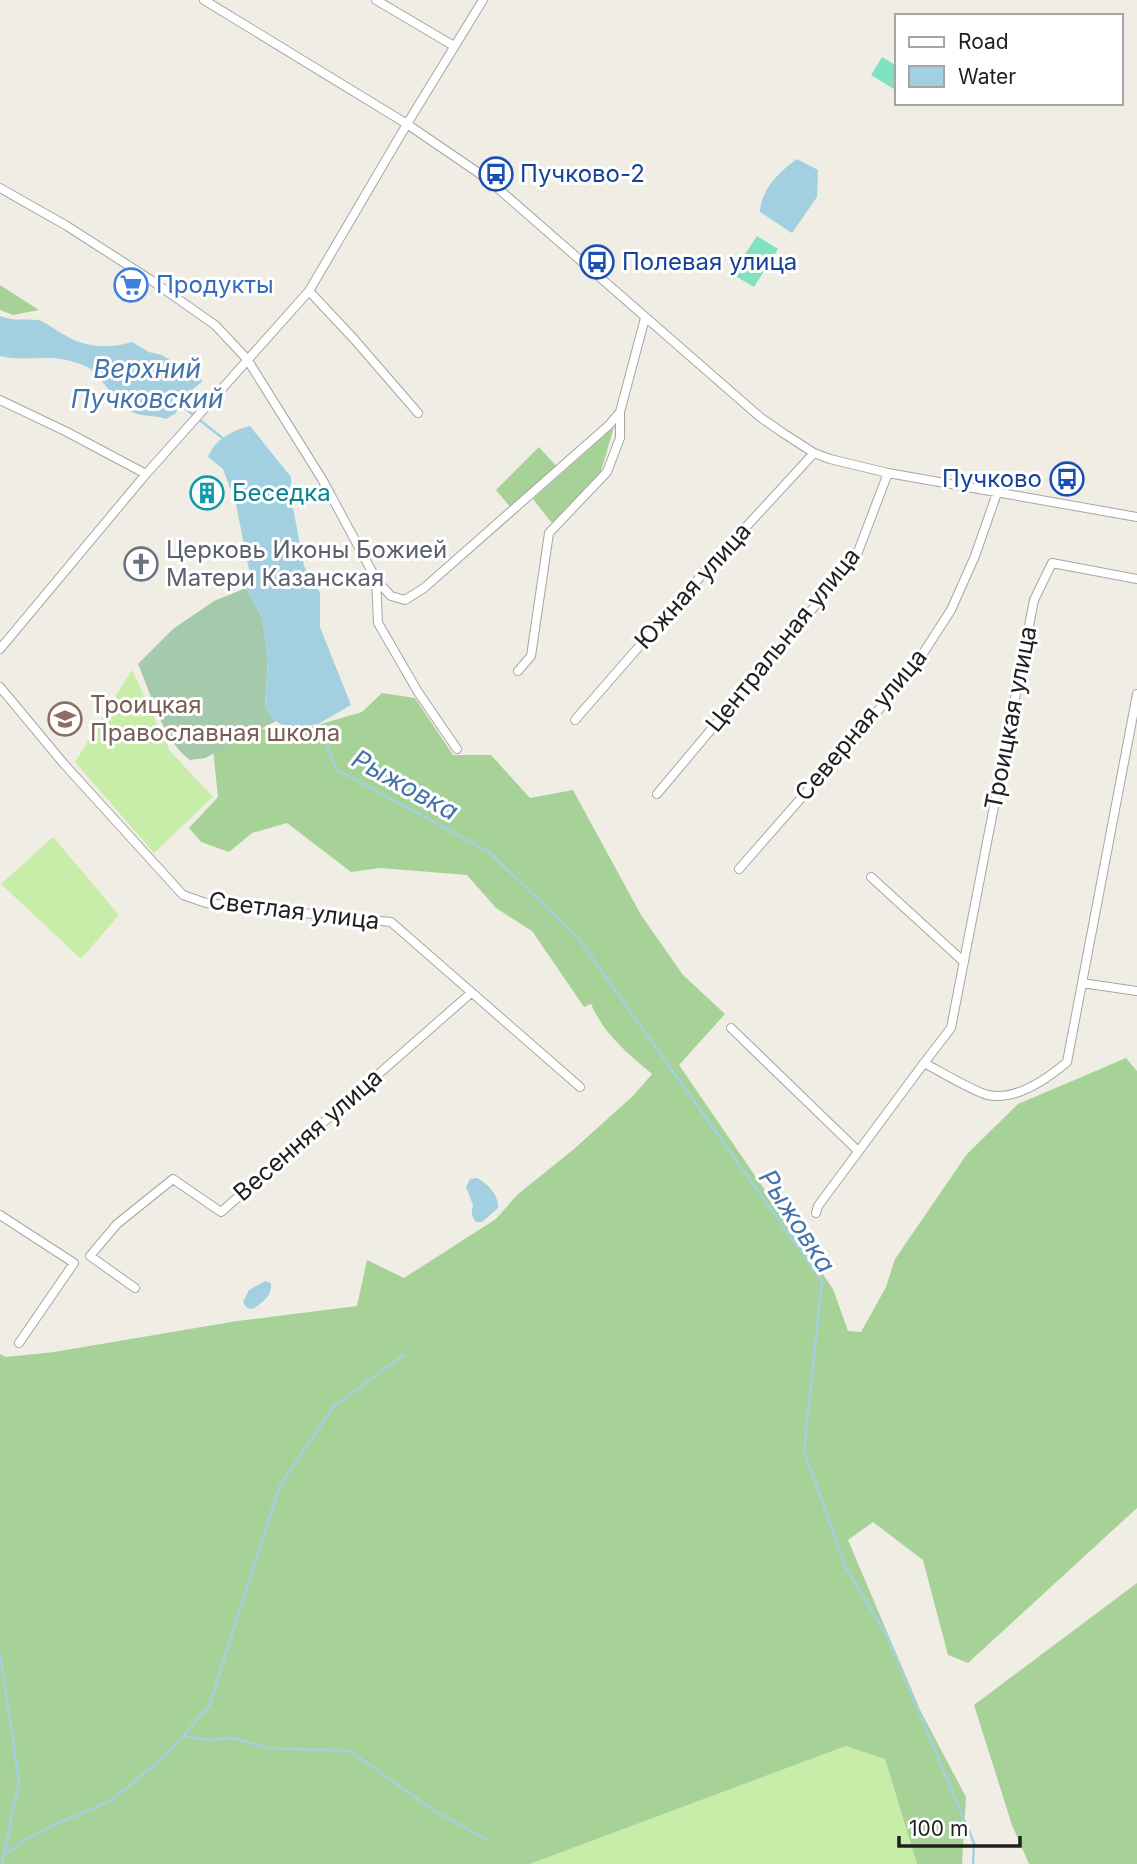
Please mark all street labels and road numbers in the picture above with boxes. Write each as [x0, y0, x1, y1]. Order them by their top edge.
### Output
street label: Южная улица [628, 517, 757, 655]
street label: Центральная улица [699, 542, 866, 738]
street label: Троицкая улица [978, 624, 1043, 812]
street label: Северная улица [789, 643, 933, 807]
street label: Светлая улица [207, 886, 381, 935]
street label: Весенняя улица [227, 1062, 388, 1207]

